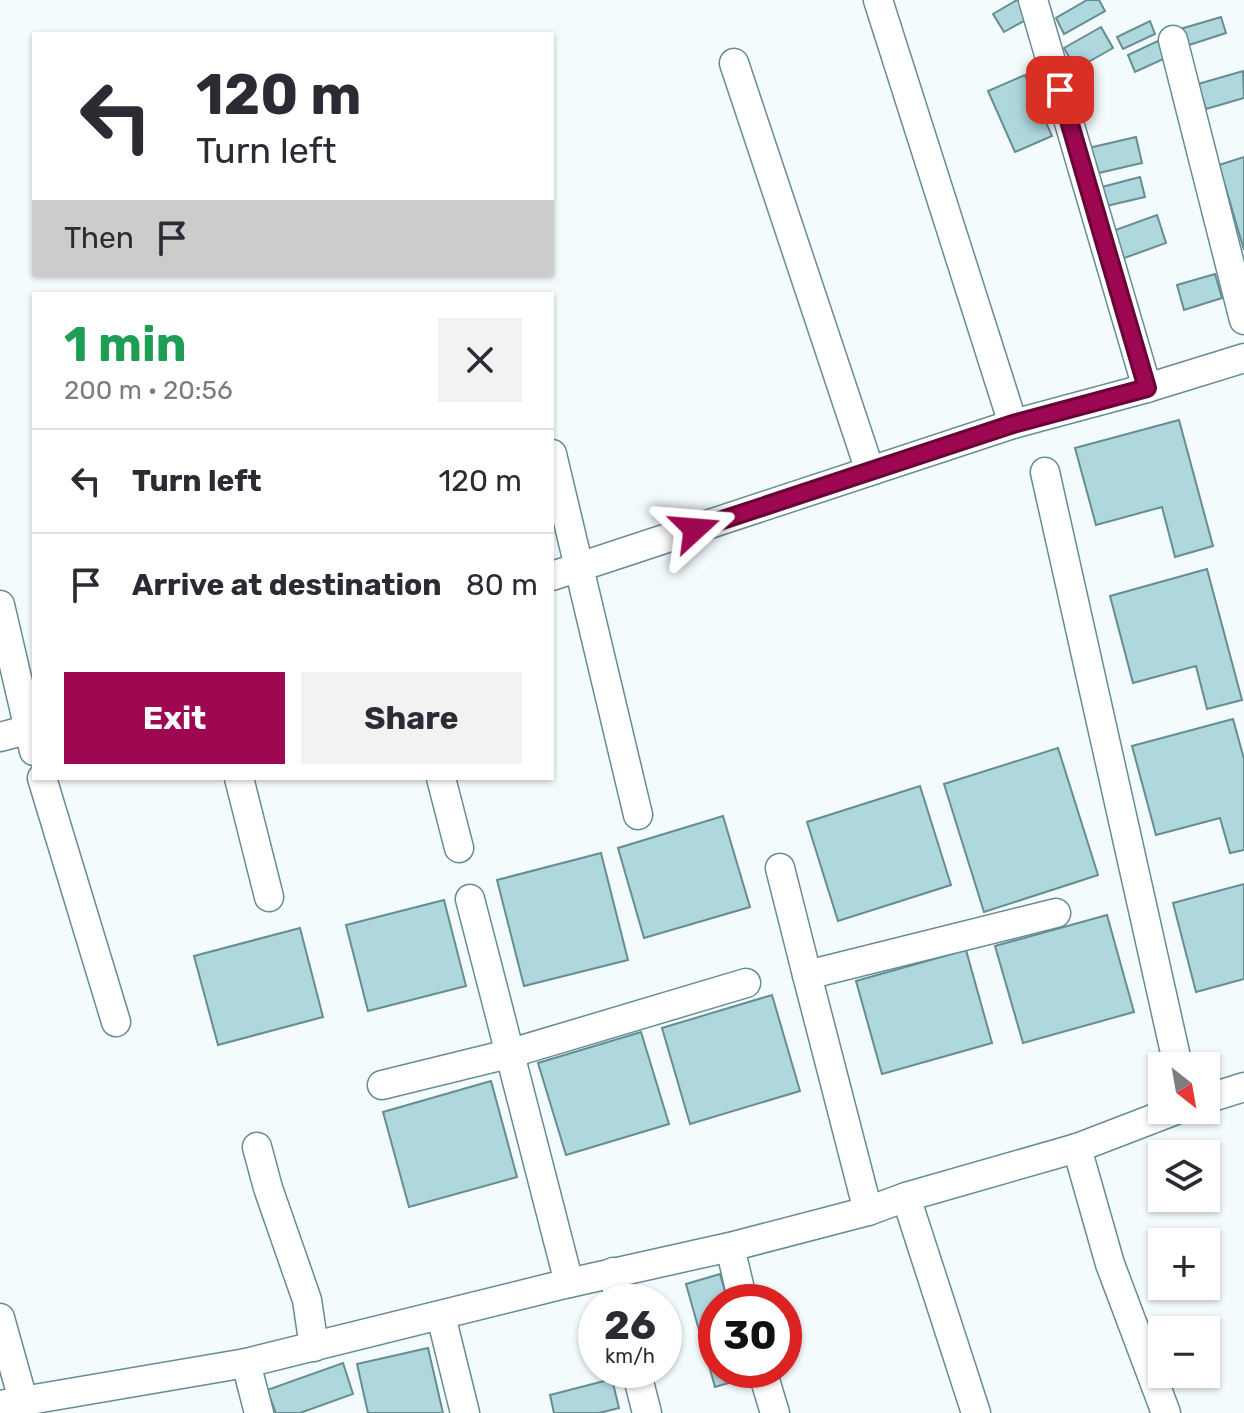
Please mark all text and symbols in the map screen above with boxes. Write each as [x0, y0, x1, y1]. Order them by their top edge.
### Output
pin [1026, 56, 1094, 124]
text: 120 m [196, 62, 362, 128]
icon: left [64, 64, 168, 168]
icon: arrive [1038, 68, 1082, 112]
text: Turn left [196, 129, 337, 172]
icon: arrive [150, 216, 194, 260]
text: Then [64, 220, 134, 256]
text: 1 min [64, 316, 187, 373]
button: close [438, 318, 522, 402]
text: 200 m · 20:56 [64, 375, 233, 406]
icon: left [64, 459, 108, 503]
text: Turn left [132, 463, 262, 499]
text: 120 m [438, 463, 522, 499]
position arrow [653, 487, 737, 571]
icon: arrive [64, 563, 108, 607]
text: Arrive at destination [132, 567, 442, 603]
text: 80 m [466, 567, 538, 603]
button: Exit [64, 672, 285, 764]
button: Share [301, 672, 522, 764]
north arrow [1148, 1052, 1220, 1124]
map controls [1148, 1052, 1220, 1388]
button: layers [1148, 1140, 1220, 1212]
button: + [1148, 1228, 1220, 1300]
speed limit sign: 30 [698, 1284, 802, 1388]
text: 26 [604, 1302, 656, 1349]
button: − [1148, 1316, 1220, 1388]
text: km/h [605, 1344, 655, 1368]

